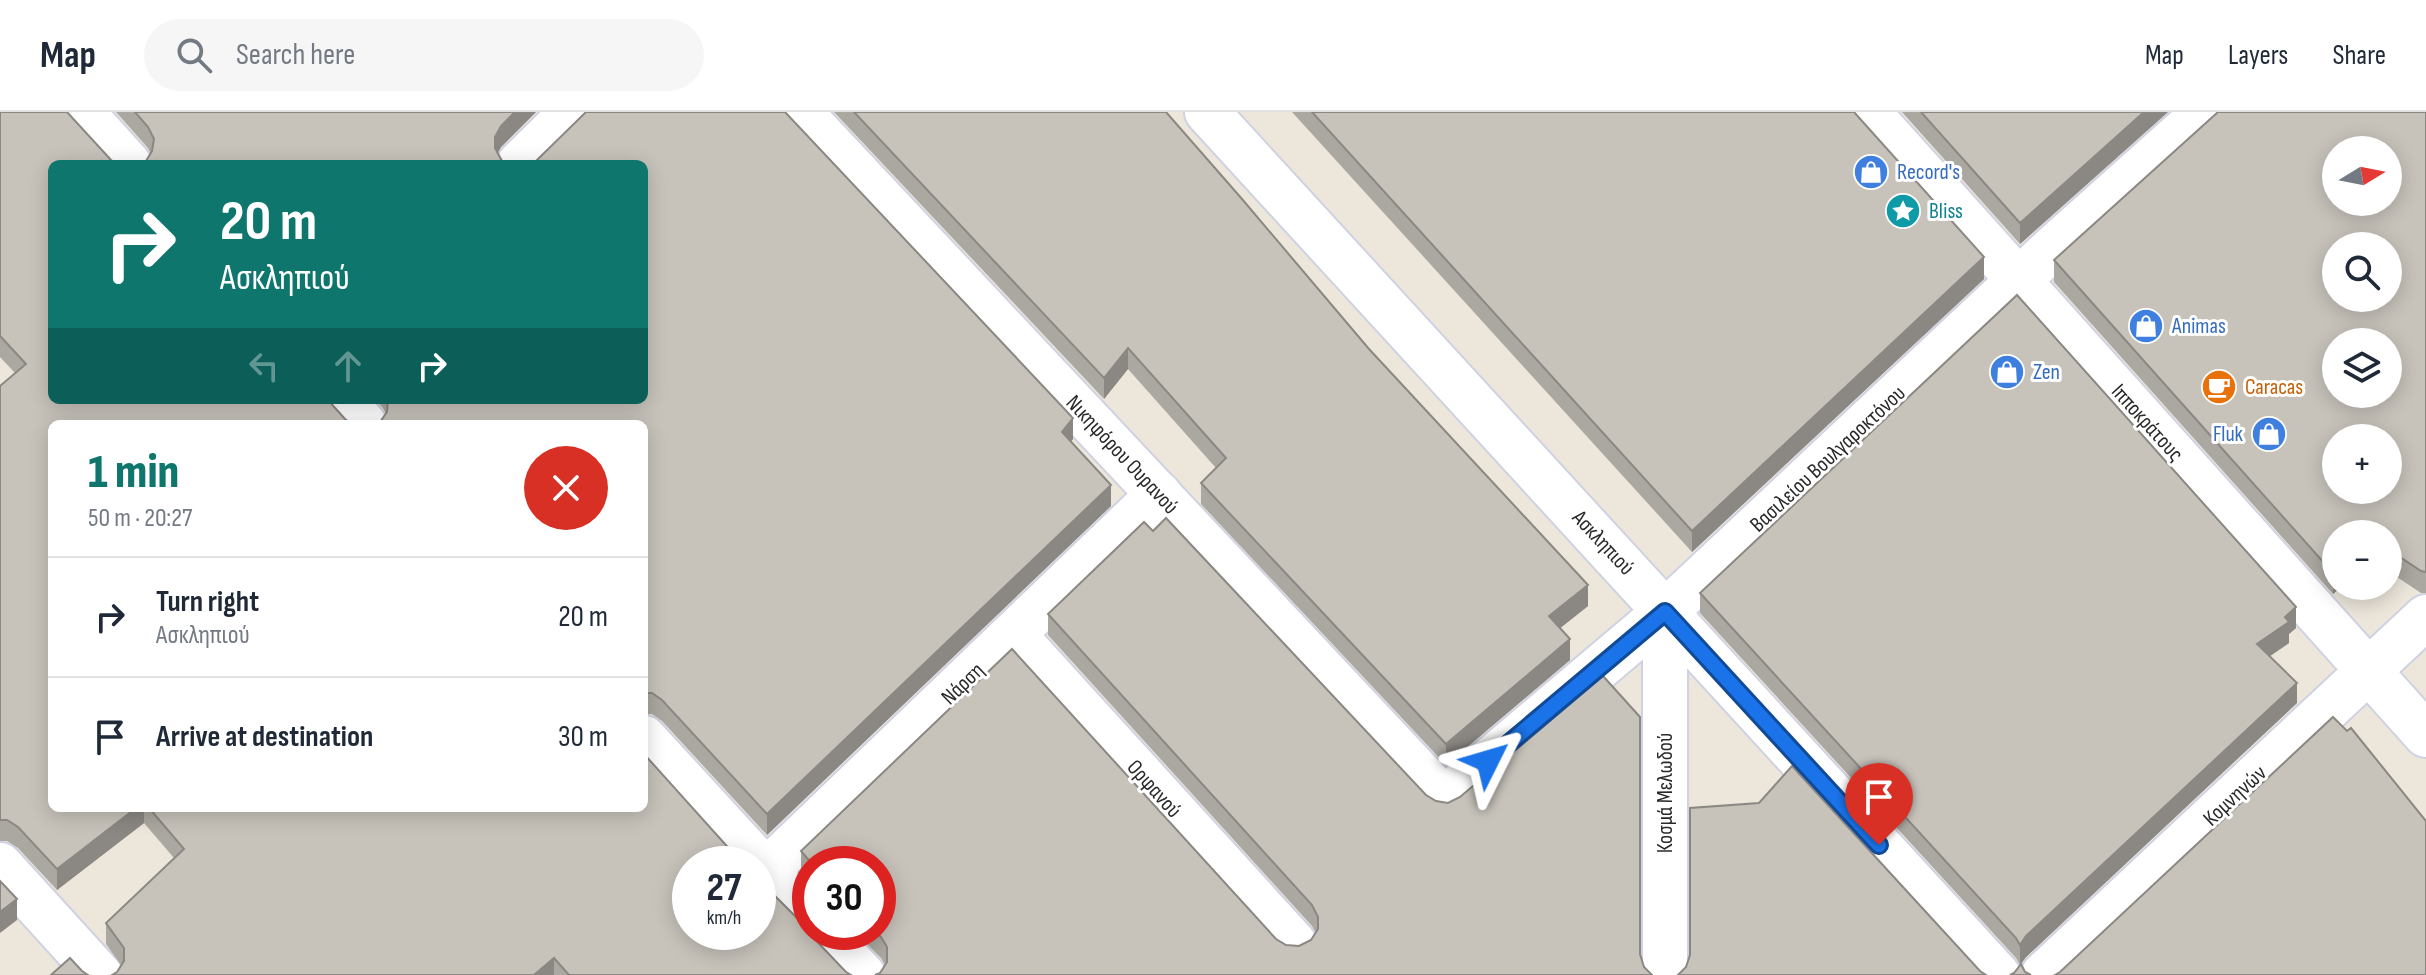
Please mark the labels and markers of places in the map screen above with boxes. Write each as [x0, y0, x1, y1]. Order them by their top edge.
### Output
shop icon: Record's [1852, 153, 1890, 191]
place label: Record's [1897, 159, 1960, 186]
place icon: Bliss [1884, 192, 1922, 230]
place label: Bliss [1929, 198, 1963, 225]
shop icon: Animas [2127, 307, 2165, 345]
place label: Animas [2171, 313, 2226, 340]
shop icon: Zen [1988, 353, 2026, 391]
place label: Zen [2033, 359, 2060, 386]
cafe icon: Caracas [2200, 368, 2238, 406]
place label: Caracas [2245, 374, 2303, 401]
shop icon: Fluk [2250, 415, 2288, 453]
place label: Fluk [2213, 421, 2244, 448]
pin [1845, 763, 1913, 845]

